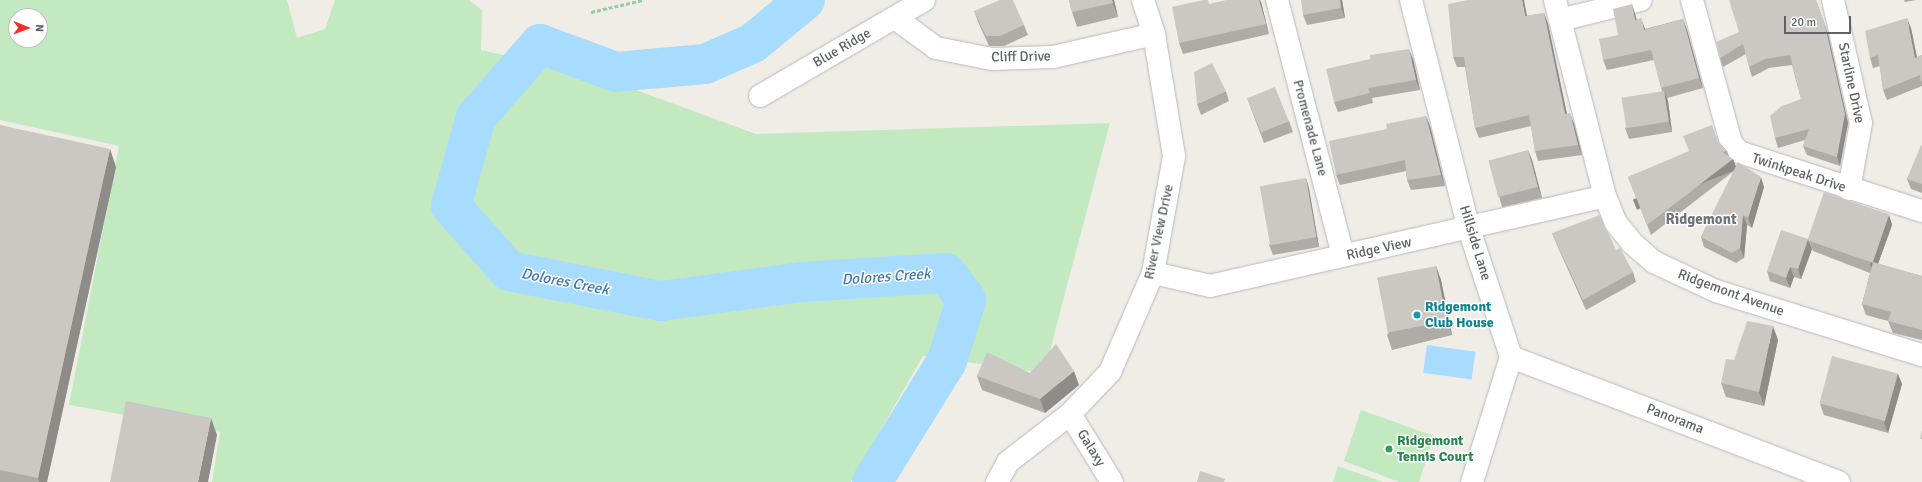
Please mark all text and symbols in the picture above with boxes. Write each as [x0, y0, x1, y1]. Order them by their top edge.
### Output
north arrow [8, 8, 48, 48]
scale bar [1786, 8, 1853, 34]
text: 20 m [1791, 15, 1816, 30]
text: N [33, 24, 46, 32]
street label: Blue Ridge [810, 25, 874, 71]
street label: Starline Drive [1834, 41, 1868, 125]
street label: Cliff Drive [991, 48, 1051, 66]
street label: Promenade Lane [1289, 78, 1331, 178]
street label: Twinkpeak Drive [1750, 150, 1848, 196]
street label: River View Drive [1141, 183, 1177, 281]
street label: Hillside Lane [1456, 203, 1494, 283]
district label: Ridgemont [1665, 211, 1737, 229]
street label: Ridge View [1345, 234, 1413, 264]
water label: Dolores Creek [520, 265, 610, 299]
water label: Dolores Creek [841, 265, 931, 289]
street label: Ridgemont Avenue [1676, 266, 1786, 320]
place label: Ridgemont Club House [1425, 299, 1494, 332]
marker: Ridgemont Club House [1412, 310, 1422, 320]
street label: Panorama [1644, 400, 1706, 438]
street label: Galaxy [1073, 426, 1109, 470]
place label: Ridgemont Tennis Court [1397, 433, 1473, 466]
marker: Ridgemont Tennis Court [1384, 444, 1394, 454]

